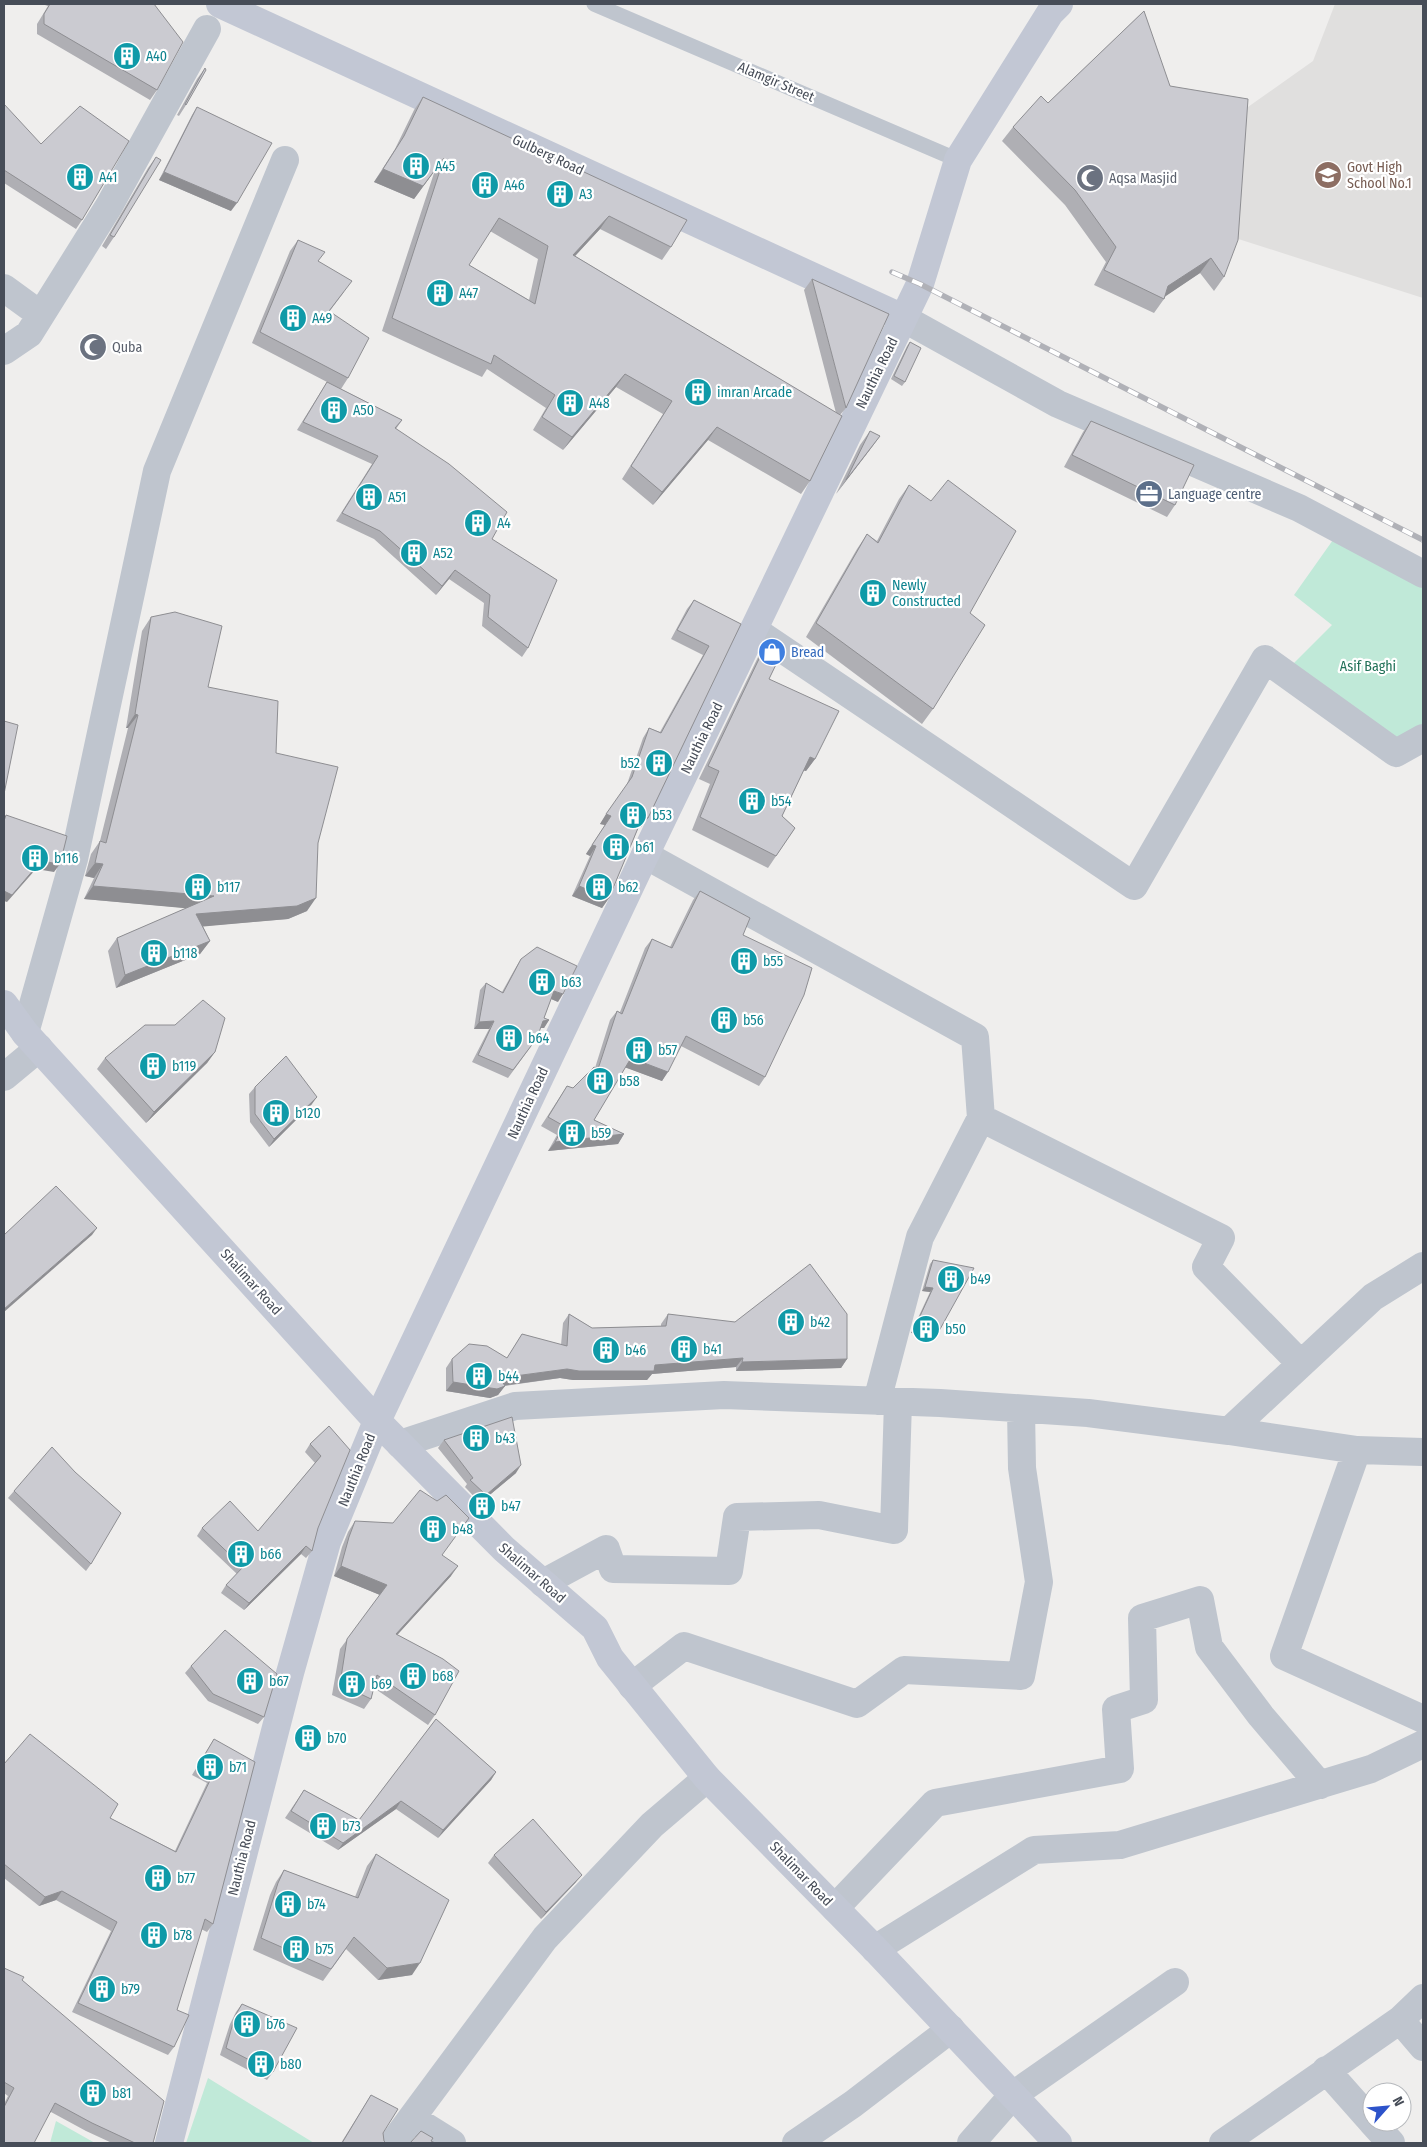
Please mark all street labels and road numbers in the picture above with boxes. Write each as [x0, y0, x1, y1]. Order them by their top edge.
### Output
street label: Alamgir Street [735, 58, 817, 106]
street label: Gulberg Road [510, 131, 586, 179]
street label: Nauthia Road [852, 335, 902, 411]
street label: Nauthia Road [677, 700, 727, 776]
street label: Nauthia Road [504, 1064, 552, 1142]
street label: Shalimar Road [217, 1245, 285, 1319]
street label: Nauthia Road [335, 1431, 379, 1509]
street label: Shalimar Road [495, 1539, 569, 1607]
street label: Nauthia Road [224, 1818, 260, 1898]
street label: Shalimar Road [766, 1838, 836, 1910]

